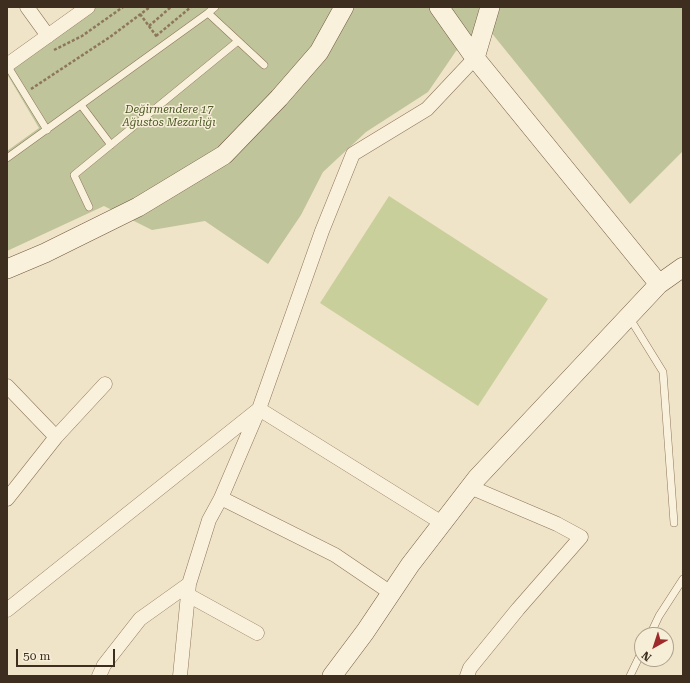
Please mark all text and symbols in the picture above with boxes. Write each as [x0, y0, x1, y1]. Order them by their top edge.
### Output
park label: Değirmendere 17 Ağustos Mezarlığı [122, 103, 216, 129]
north arrow [634, 627, 674, 667]
scale bar [18, 641, 117, 667]
text: N [639, 648, 654, 664]
text: 50 m [23, 649, 50, 663]

